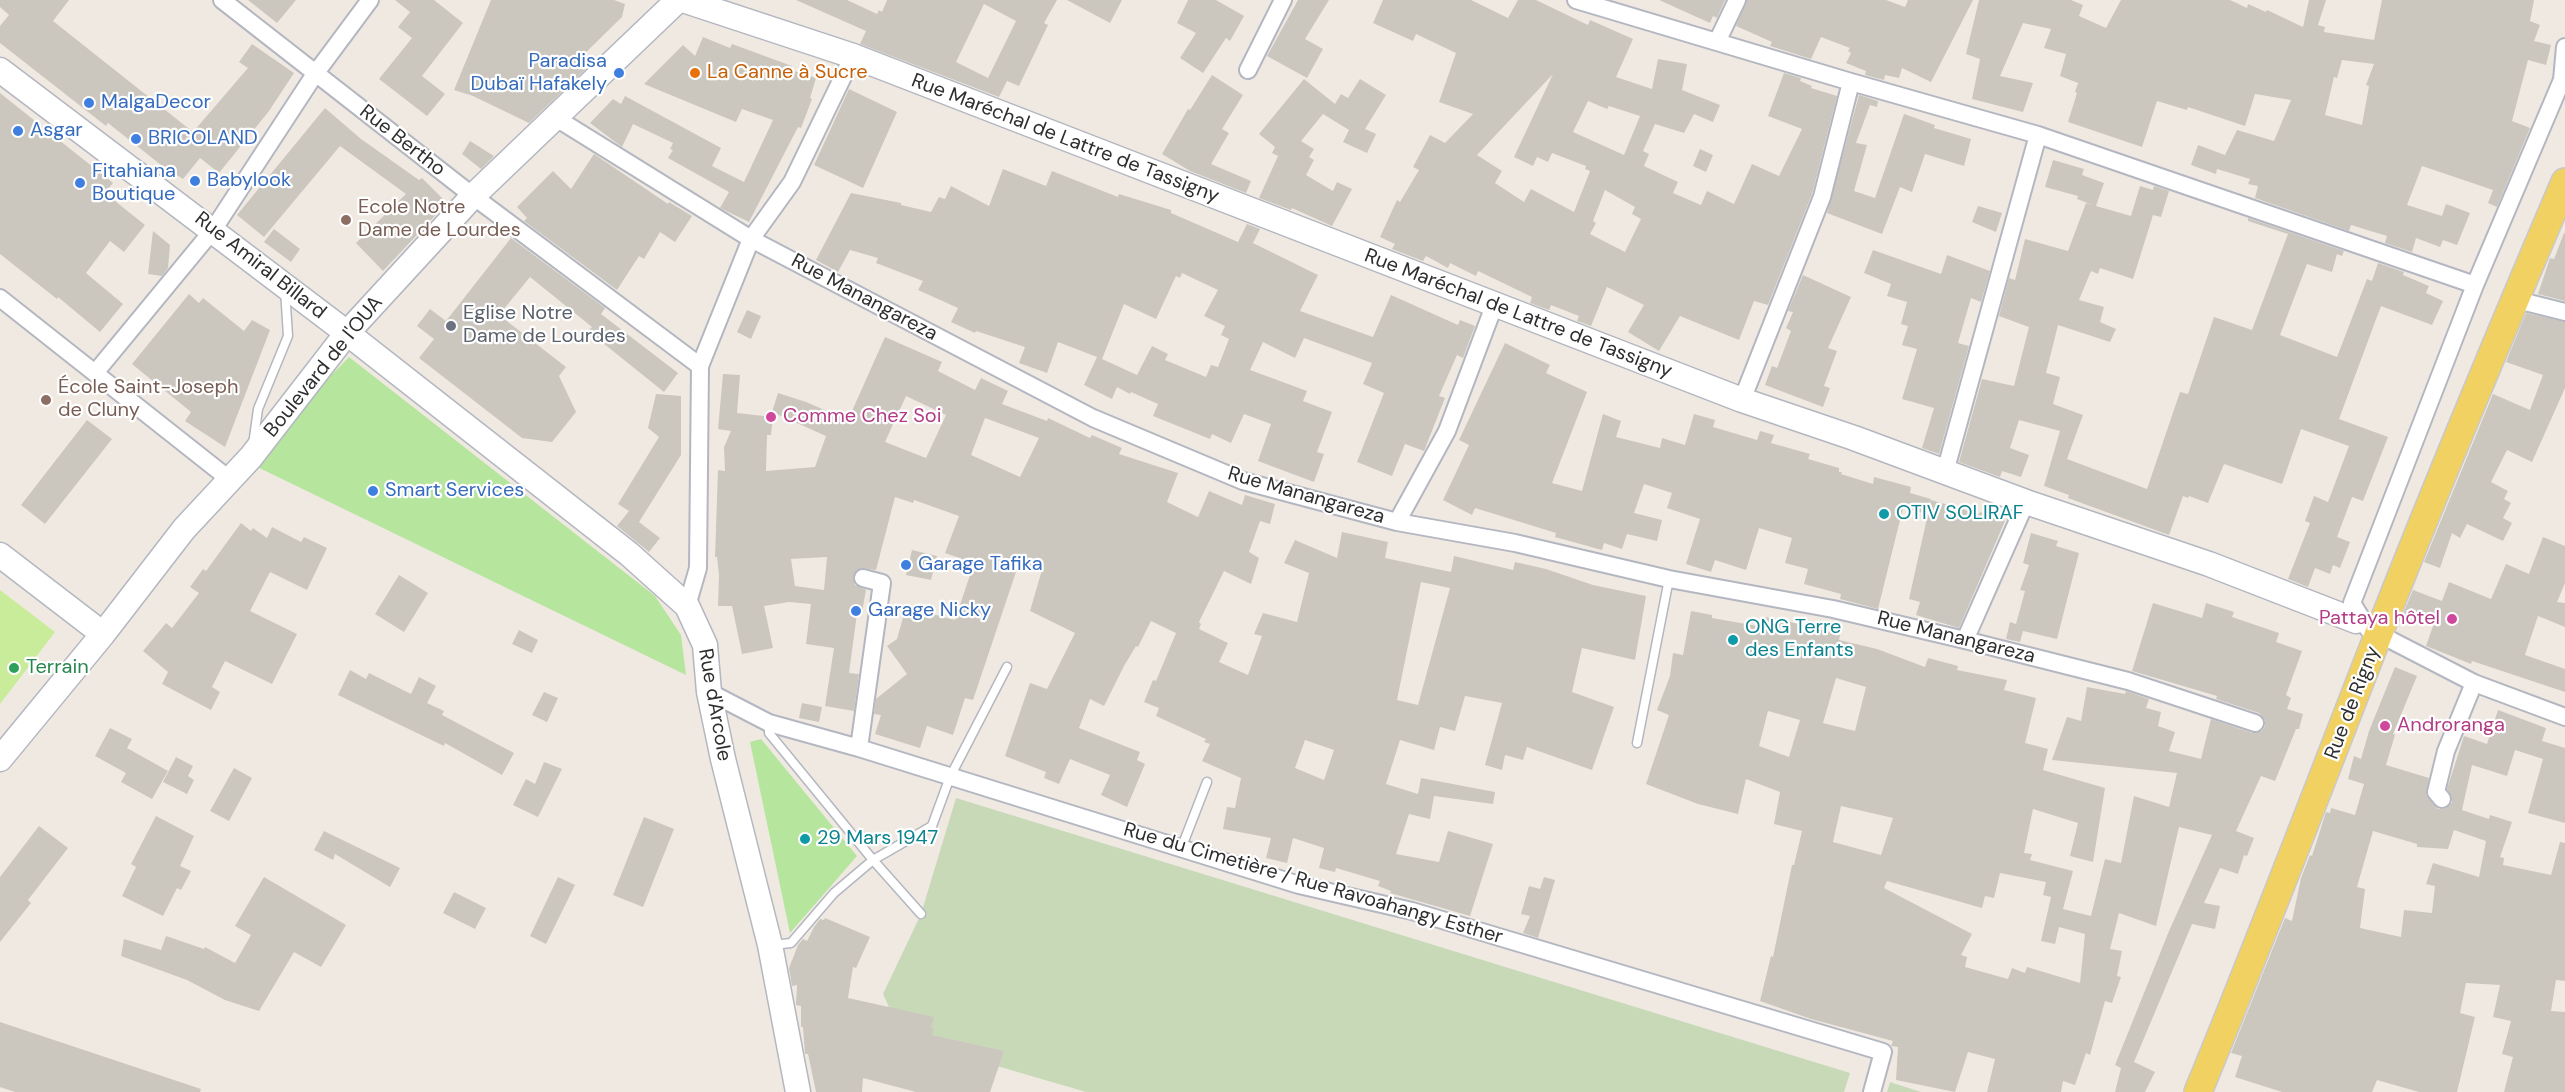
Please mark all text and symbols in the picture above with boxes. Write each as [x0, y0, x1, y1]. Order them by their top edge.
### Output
place label: Paradisa Dubaï Hafakely [471, 50, 607, 97]
place label: La Canne à Sucre [707, 61, 868, 85]
marker: Paradisa Dubaï Hafakely [612, 66, 626, 80]
marker: La Canne à Sucre [688, 66, 702, 80]
street label: Rue Maréchal de Lattre de Tassigny [908, 69, 1222, 209]
place label: MalgaDecor [101, 91, 211, 115]
marker: MalgaDecor [82, 96, 96, 110]
street label: Rue Bertho [354, 100, 450, 182]
place label: Asgar [30, 119, 83, 143]
marker: Asgar [11, 124, 25, 138]
place label: BRICOLAND [148, 127, 258, 151]
marker: BRICOLAND [129, 132, 143, 146]
place label: Fitahiana Boutique [92, 160, 176, 207]
place label: Babylook [207, 169, 291, 193]
marker: Babylook [188, 174, 202, 188]
marker: Fitahiana Boutique [73, 176, 87, 190]
place label: Ecole Notre Dame de Lourdes [358, 196, 521, 243]
street label: Rue Amiral Billard [189, 207, 331, 325]
marker: Ecole Notre Dame de Lourdes [339, 213, 353, 227]
street label: Rue Maréchal de Lattre de Tassigny [1361, 244, 1675, 384]
street label: Rue Manangareza [787, 249, 941, 347]
street label: Boulevard de l'OUA [260, 292, 388, 442]
place label: Eglise Notre Dame de Lourdes [463, 302, 626, 349]
marker: Eglise Notre Dame de Lourdes [444, 319, 458, 333]
place label: École Saint-Joseph de Cluny [58, 376, 238, 423]
marker: École Saint-Joseph de Cluny [39, 393, 53, 407]
place label: Comme Chez Soi [783, 405, 941, 429]
marker: Comme Chez Soi [764, 410, 778, 424]
street label: Rue Manangareza [1225, 462, 1387, 530]
place label: Smart Services [385, 479, 524, 503]
marker: Smart Services [366, 484, 380, 498]
place label: OTIV SOLIRAF [1896, 502, 2024, 526]
marker: OTIV SOLIRAF [1877, 507, 1891, 521]
place label: Garage Tafika [918, 553, 1043, 577]
marker: Garage Tafika [899, 558, 913, 572]
place label: Garage Nicky [868, 599, 991, 623]
marker: Garage Nicky [849, 604, 863, 618]
street label: Rue Manangareza [1874, 607, 2038, 669]
place label: Pattaya hôtel [2319, 607, 2440, 631]
marker: Pattaya hôtel [2445, 612, 2459, 626]
place label: ONG Terre des Enfants [1745, 616, 1854, 663]
marker: ONG Terre des Enfants [1726, 633, 1740, 647]
street label: Rue de Rigny [2320, 643, 2386, 763]
street label: Rue d'Arcole [692, 647, 736, 763]
place label: Terrain [26, 656, 89, 680]
marker: Terrain [7, 661, 21, 675]
place label: Androranga [2397, 714, 2505, 738]
marker: Androranga [2378, 719, 2392, 733]
street label: Rue du Cimetière / Rue Ravoahangy Esther [1121, 818, 1505, 950]
place label: 29 Mars 1947 [817, 827, 938, 851]
marker: 29 Mars 1947 [798, 832, 812, 846]

